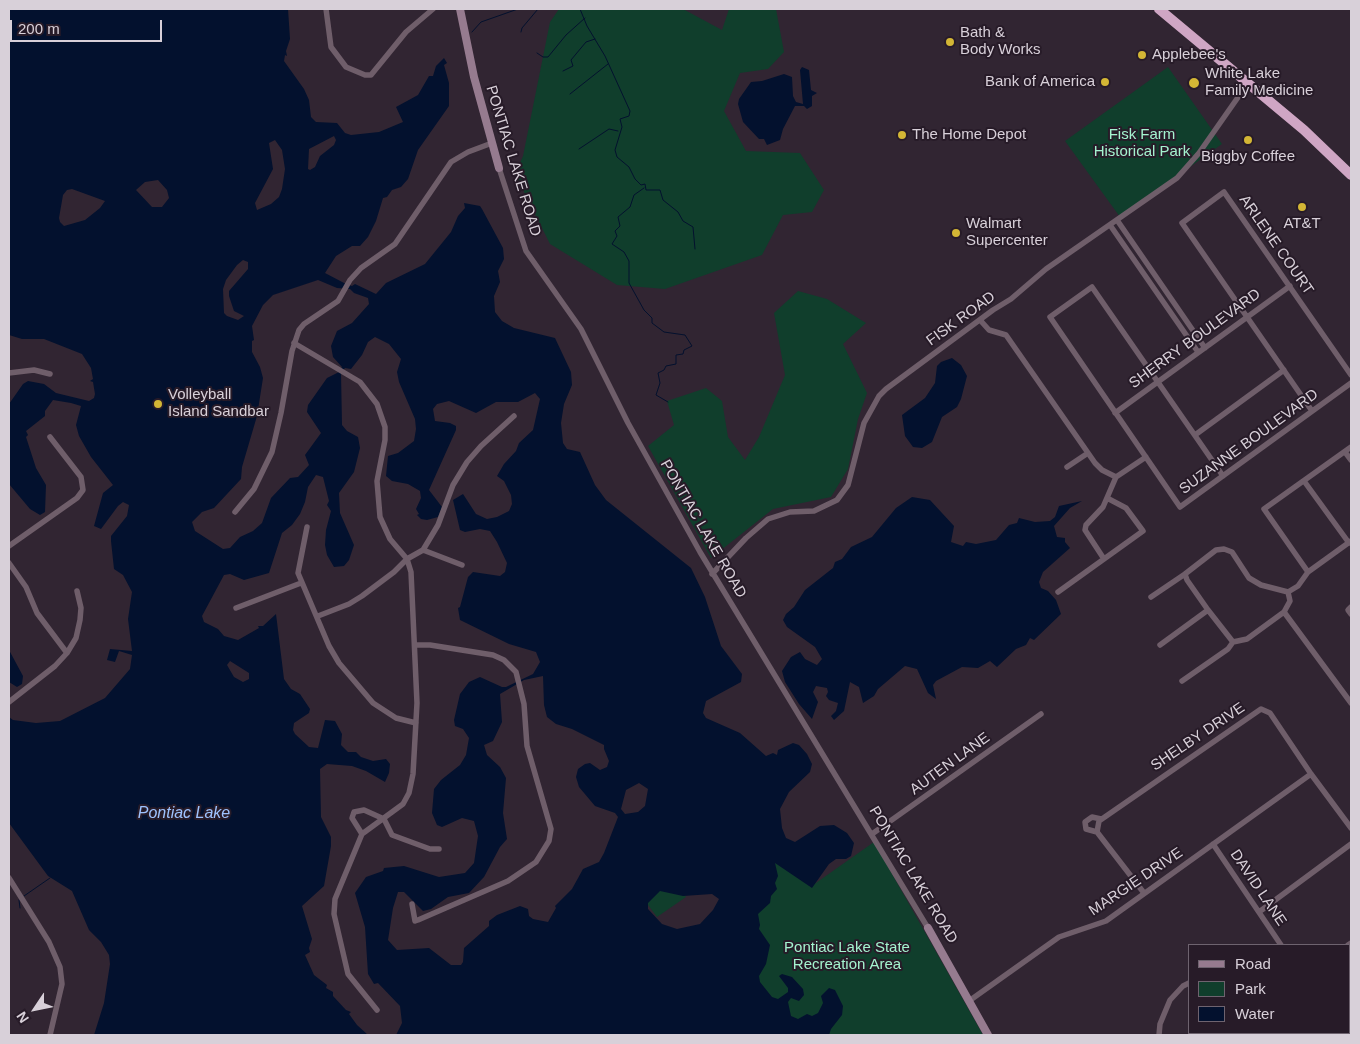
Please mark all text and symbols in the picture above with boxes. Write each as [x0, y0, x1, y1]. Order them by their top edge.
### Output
scale bar [12, 10, 165, 42]
text: 200 m [18, 20, 60, 37]
place label: Bath & Body Works [960, 24, 1041, 59]
marker: Bath & Body Works [944, 36, 956, 48]
place label: Applebee's [1152, 46, 1226, 64]
marker: Applebee's [1136, 49, 1148, 61]
place label: White Lake Family Medicine [1205, 65, 1313, 100]
place label: Bank of America [985, 73, 1095, 91]
marker: Bank of America [1099, 76, 1111, 88]
marker: White Lake Family Medicine [1187, 76, 1201, 90]
street label: PONTIAC LAKE ROAD [481, 83, 545, 239]
place label: The Home Depot [912, 126, 1026, 144]
park label: Fisk Farm Historical Park [1094, 126, 1190, 161]
marker: The Home Depot [896, 129, 908, 141]
marker: Biggby Coffee [1242, 134, 1254, 146]
place label: Biggby Coffee [1201, 148, 1295, 166]
street label: ARLENE COURT [1235, 192, 1317, 298]
marker: AT&T [1296, 201, 1308, 213]
place label: Walmart Supercenter [966, 215, 1048, 250]
place label: AT&T [1283, 215, 1321, 233]
marker: Walmart Supercenter [950, 227, 962, 239]
street label: SHERRY BOULEVARD [1126, 285, 1264, 393]
street label: FISK ROAD [923, 288, 999, 350]
place label: Volleyball Island Sandbar [168, 386, 269, 421]
street label: SUZANNE BOULEVARD [1176, 386, 1322, 498]
marker: Volleyball Island Sandbar [152, 398, 164, 410]
street label: PONTIAC LAKE ROAD [656, 457, 750, 601]
street label: SHELBY DRIVE [1148, 699, 1248, 775]
street label: AUTEN LANE [907, 729, 993, 799]
street label: PONTIAC LAKE ROAD [865, 803, 961, 947]
water label: Pontiac Lake [138, 804, 230, 824]
street label: MARGIE DRIVE [1086, 844, 1186, 920]
street label: DAVID LANE [1226, 846, 1290, 930]
park label: Pontiac Lake State Recreation Area [784, 939, 910, 974]
legend [1188, 944, 1350, 1034]
text: Road [1235, 955, 1271, 972]
text: Park [1235, 980, 1266, 997]
north arrow [10, 984, 60, 1034]
text: Water [1235, 1005, 1274, 1022]
text: N [13, 1009, 32, 1026]

